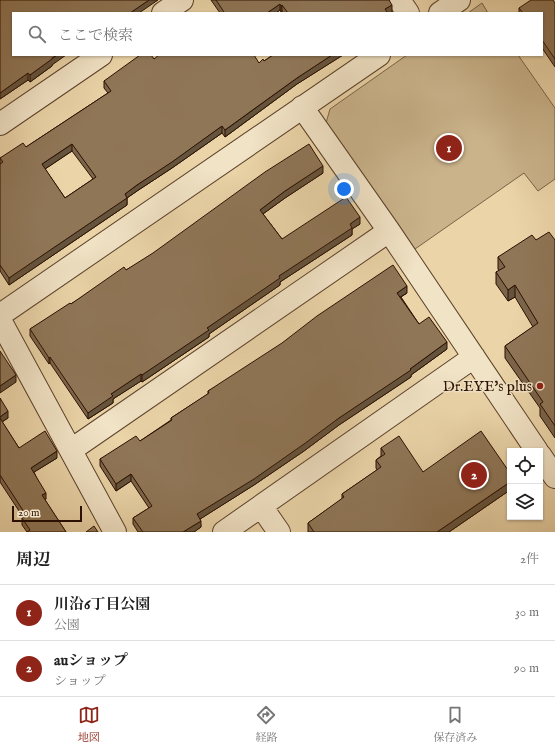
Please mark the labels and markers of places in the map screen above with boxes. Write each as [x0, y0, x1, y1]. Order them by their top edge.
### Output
pin: 1 [436, 133, 462, 163]
place label: Dr.EYE's plus [443, 377, 532, 396]
marker: Dr.EYE's plus [535, 381, 545, 391]
pin: 2 [461, 460, 487, 490]

